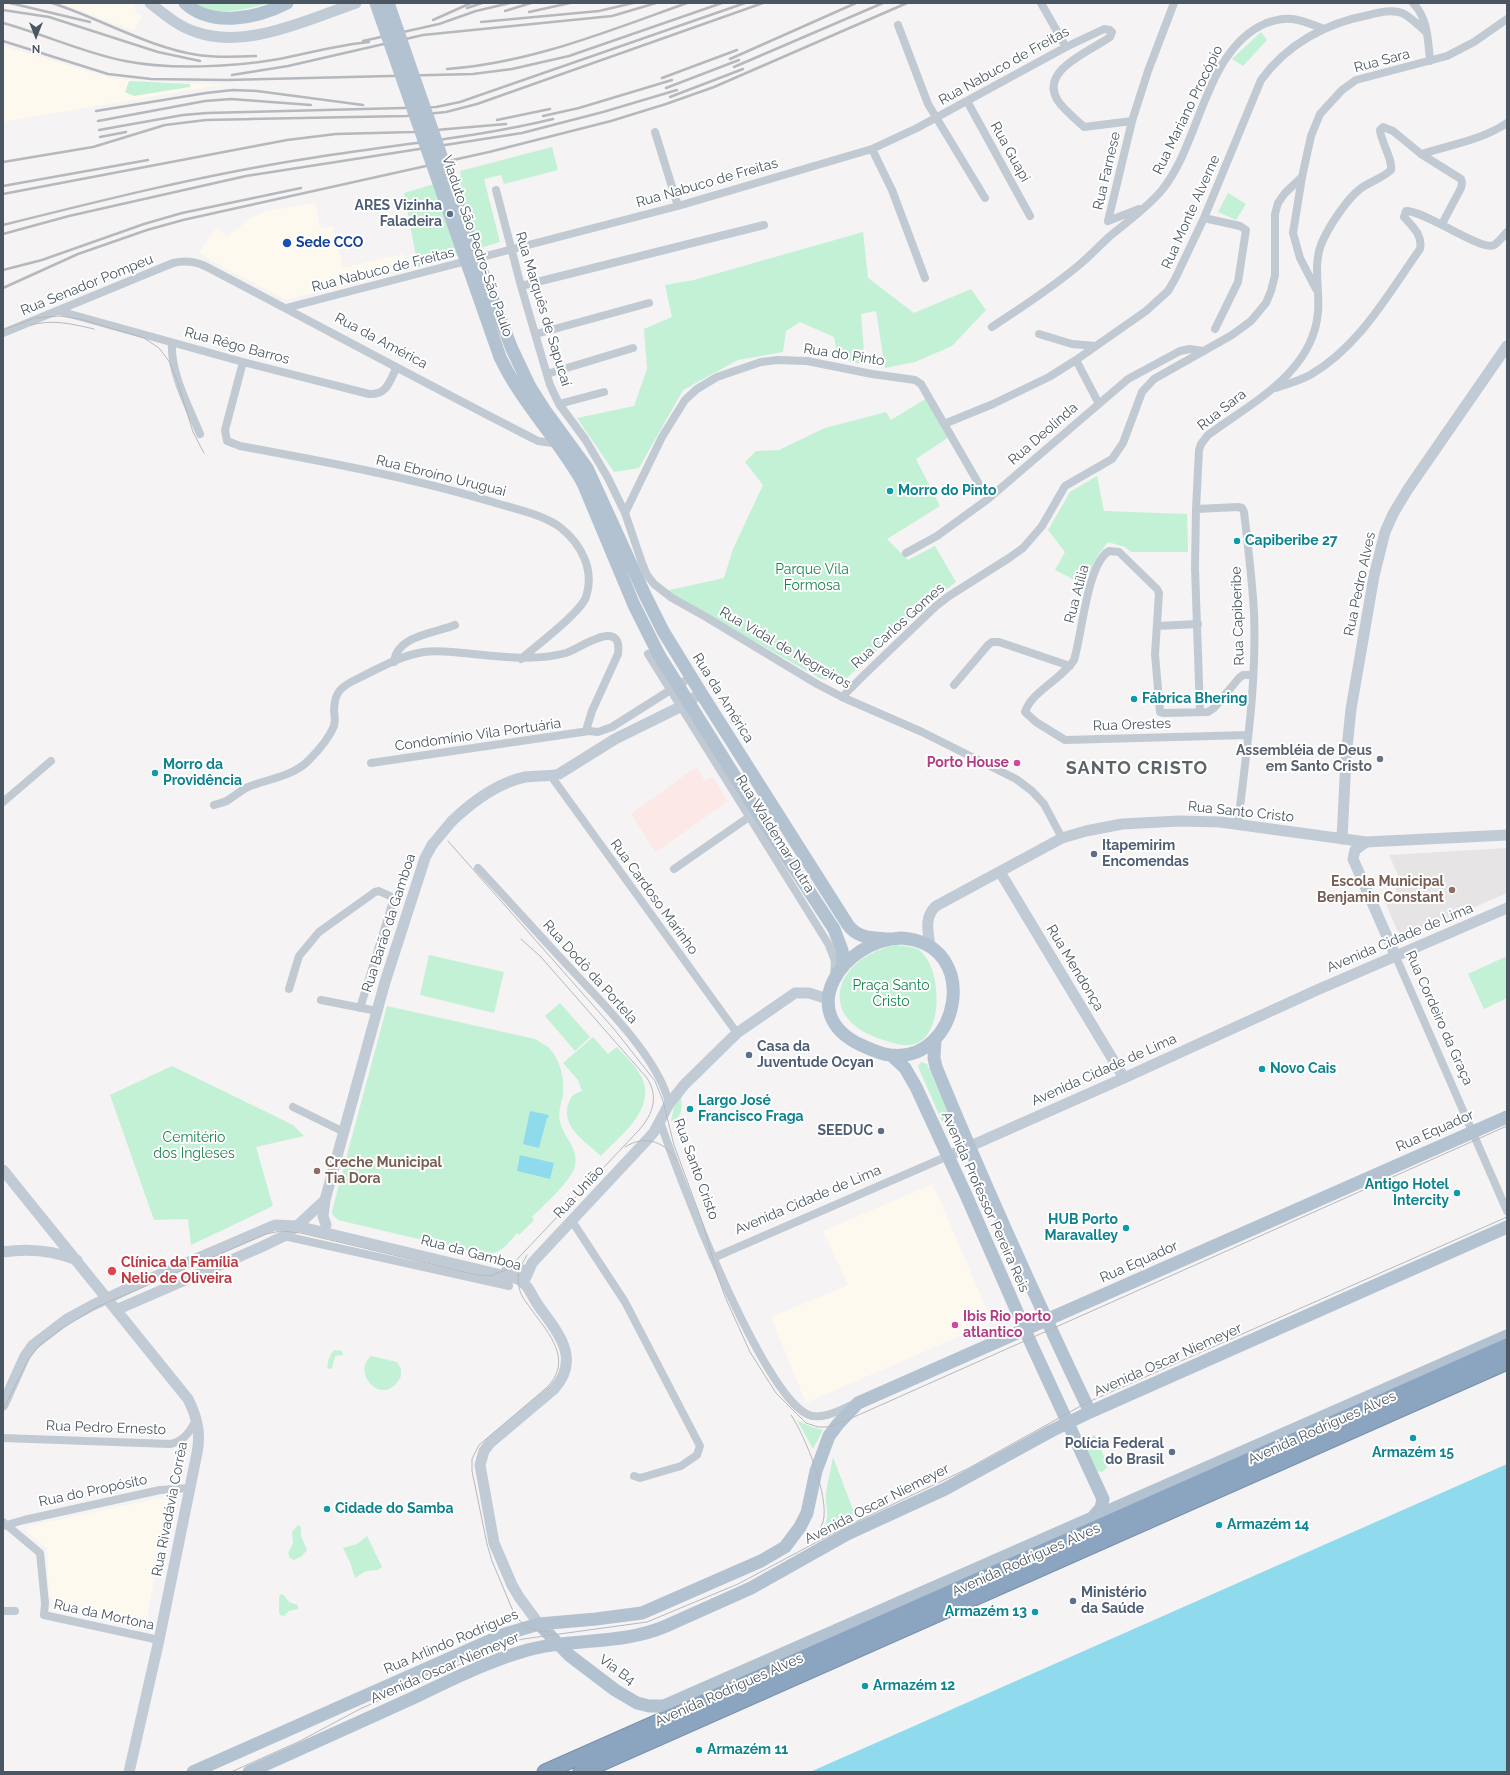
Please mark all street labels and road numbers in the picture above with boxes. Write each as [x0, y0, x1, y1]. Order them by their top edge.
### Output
street label: Rua Nabuco de Freitas [936, 23, 1072, 109]
street label: Rua Mariano Procópio [1149, 43, 1227, 177]
street label: Rua Sara [1352, 45, 1412, 77]
street label: Rua Guapi [987, 119, 1033, 185]
street label: Rua Farnese [1090, 130, 1124, 212]
street label: Rua Monte Alverne [1158, 152, 1224, 272]
street label: Viaduto São Pedro-São Paulo [438, 153, 516, 339]
street label: Rua Nabuco de Freitas [634, 155, 780, 211]
street label: Rua Marquês de Sapucaí [511, 230, 575, 388]
street label: Rua Nabuco de Freitas [310, 244, 456, 296]
street label: Rua Senador Pompeu [18, 251, 156, 319]
street label: Rua da América [332, 310, 430, 372]
street label: Rua Rêgo Barros [183, 324, 291, 368]
street label: Rua do Pinto [802, 340, 886, 370]
street label: Rua Sara [1194, 386, 1250, 434]
street label: Rua Deolinda [1005, 399, 1081, 469]
street label: Rua Ebroíno Uruguai [374, 452, 508, 500]
street label: Rua Pedro Alves [1341, 530, 1379, 638]
street label: Rua Atília [1061, 563, 1093, 625]
street label: Rua Capiberibe [1228, 566, 1248, 666]
street label: Rua Carlos Gomes [848, 580, 948, 672]
street label: Rua Vidal de Negreiros [716, 604, 854, 692]
street label: Rua da América [689, 650, 757, 746]
street label: Condomínio Vila Portuária [394, 715, 562, 755]
street label: Rua Orestes [1093, 715, 1171, 735]
street label: Rua Waldemar Dutra [732, 772, 818, 896]
street label: Rua Santo Cristo [1187, 798, 1295, 826]
street label: Rua Cardoso Marinho [606, 836, 702, 958]
street label: Rua Barão da Gamboa [359, 851, 419, 995]
street label: Avenida Cidade de Lima [1324, 900, 1476, 976]
street label: Rua Dodô da Portela [539, 917, 641, 1027]
street label: Rua Mendonça [1043, 922, 1107, 1014]
street label: Rua Cordeiro da Graça [1402, 948, 1476, 1088]
street label: Avenida Cidade de Lima [1029, 1030, 1179, 1110]
street label: Rua Equador [1393, 1106, 1477, 1156]
street label: Avenida Professor Pereira Reis [937, 1109, 1033, 1295]
street label: Rua Santo Cristo [670, 1116, 722, 1222]
street label: Rua União [550, 1162, 608, 1222]
street label: Avenida Cidade de Lima [732, 1162, 884, 1238]
street label: Rua da Gamboa [419, 1231, 523, 1275]
street label: Rua Equador [1097, 1237, 1181, 1287]
street label: Avenida Oscar Niemeyer [1091, 1320, 1245, 1400]
street label: Avenida Rodrigues Alves [1245, 1388, 1399, 1468]
street label: Rua Pedro Ernesto [46, 1418, 166, 1438]
street label: Rua Rivadávia Corrêa [149, 1440, 191, 1578]
street label: Avenida Oscar Niemeyer [802, 1460, 952, 1548]
street label: Rua do Propósito [37, 1471, 149, 1511]
street label: Avenida Rodrigues Alves [949, 1520, 1103, 1600]
street label: Rua da Mortona [52, 1596, 156, 1634]
street label: Rua Arlindo Rodrigues [381, 1606, 521, 1678]
street label: Avenida Oscar Niemeyer [368, 1629, 522, 1707]
street label: Avenida Rodrigues Alves [652, 1650, 806, 1730]
street label: Via B4 [596, 1651, 638, 1689]

